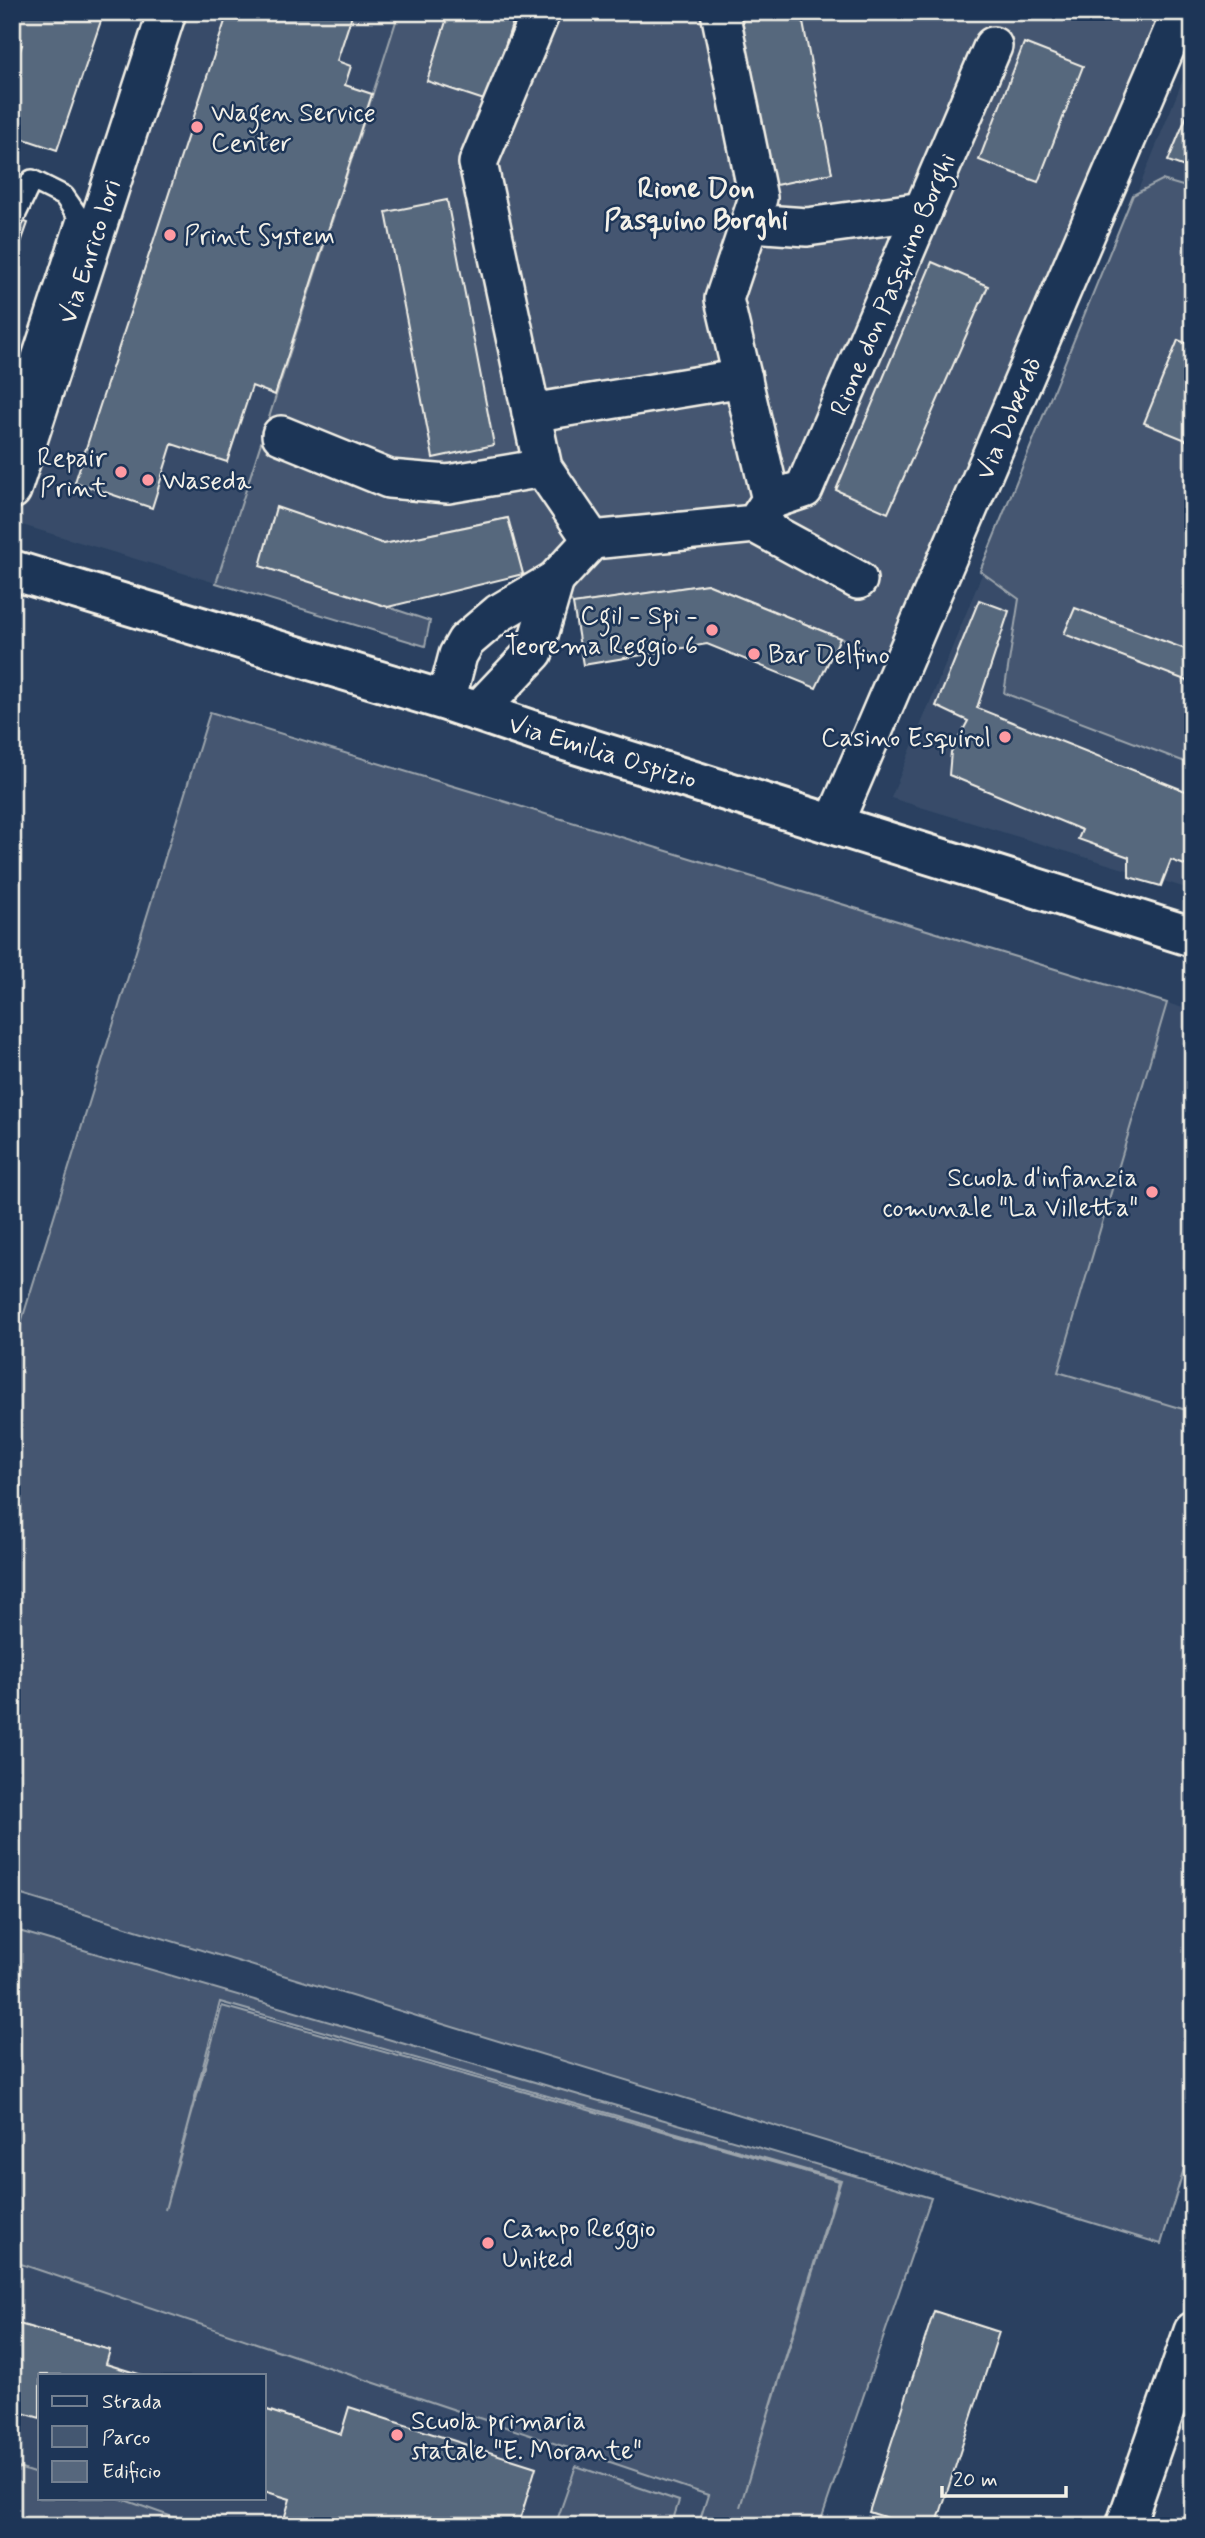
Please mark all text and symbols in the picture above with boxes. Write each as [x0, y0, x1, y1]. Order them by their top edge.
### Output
place label: Wagen Service Center [211, 97, 376, 161]
marker: Wagen Service Center [189, 119, 205, 135]
street label: Rione don Pasquino Borghi [823, 148, 967, 423]
district label: Rione Don Pasquino Borghi [604, 171, 788, 241]
street label: Via Enrico Iori [52, 175, 130, 328]
place label: Print System [184, 220, 335, 254]
marker: Print System [162, 227, 178, 243]
street label: Via Doberdò [969, 352, 1051, 485]
place label: Repair Print [37, 442, 108, 506]
marker: Repair Print [113, 464, 129, 480]
place label: Waseda [162, 465, 252, 499]
marker: Waseda [140, 472, 156, 488]
place label: Cgil - Spi - Teorema Reggio 6 [505, 600, 698, 667]
marker: Cgil - Spi - Teorema Reggio 6 [704, 622, 720, 638]
place label: Bar Delfino [768, 639, 890, 673]
marker: Bar Delfino [746, 646, 762, 662]
street label: Via Emilia Ospizio [504, 708, 701, 798]
place label: Casino Esquirol [821, 722, 991, 756]
marker: Casino Esquirol [997, 729, 1013, 745]
place label: Scuola d'infanzia comunale "La Villetta" [882, 1162, 1138, 1226]
marker: Scuola d'infanzia comunale "La Villetta" [1144, 1184, 1160, 1200]
place label: Campo Reggio United [502, 2213, 656, 2277]
marker: Campo Reggio United [480, 2235, 496, 2251]
legend [38, 2374, 266, 2500]
text: Strada [102, 2388, 162, 2416]
place label: Scuola primaria statale "E. Morante" [411, 2405, 642, 2469]
text: Parco [102, 2424, 150, 2452]
marker: Scuola primaria statale "E. Morante" [389, 2427, 405, 2443]
scale bar [942, 2454, 1067, 2498]
text: Edificio [102, 2458, 161, 2486]
text: 20 m [953, 2466, 998, 2494]

